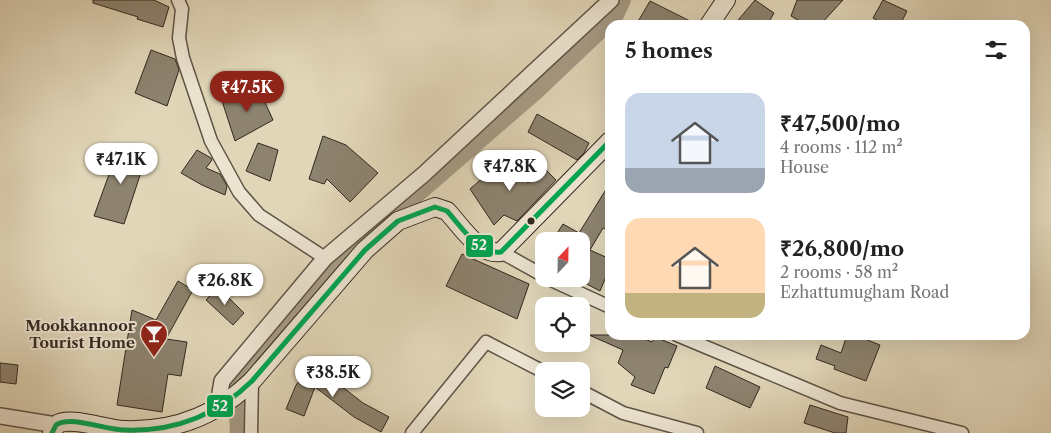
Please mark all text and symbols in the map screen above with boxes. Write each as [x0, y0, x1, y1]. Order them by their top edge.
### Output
icon: filters [982, 36, 1010, 64]
text: 5 homes [625, 38, 713, 63]
pin: ₹47.5K [206, 70, 288, 113]
text: ₹47.5K [221, 77, 273, 97]
text: ₹47,500/mo [780, 111, 900, 136]
icon: home [665, 113, 725, 173]
text: 4 rooms · 112 m² [780, 137, 903, 157]
pin: ₹47.1K [80, 142, 162, 185]
text: ₹47.1K [96, 149, 146, 169]
pin: ₹47.8K [469, 150, 551, 192]
text: ₹47.8K [483, 156, 537, 176]
text: House [780, 157, 829, 177]
unlabelled marker [526, 216, 536, 226]
north arrow [535, 232, 590, 288]
map controls [535, 232, 590, 417]
line badge: 52 [465, 234, 494, 258]
text: 52 [471, 236, 487, 254]
text: ₹26,800/mo [780, 236, 904, 261]
icon: home [665, 238, 725, 298]
text: 2 rooms · 58 m² [780, 262, 898, 282]
pin: ₹26.8K [184, 264, 266, 306]
text: ₹26.8K [197, 270, 253, 290]
text: Ezhattumugham Road [780, 282, 949, 302]
button: locate [535, 297, 590, 352]
place label: Mookkannoor Tourist Home [25, 316, 136, 352]
bar icon: Mookkannoor Tourist Home [139, 319, 169, 358]
pin: ₹38.5K [292, 356, 374, 398]
text: ₹38.5K [306, 362, 360, 382]
button: layers [535, 362, 590, 417]
line badge: 52 [206, 394, 234, 418]
text: 52 [212, 397, 228, 415]

